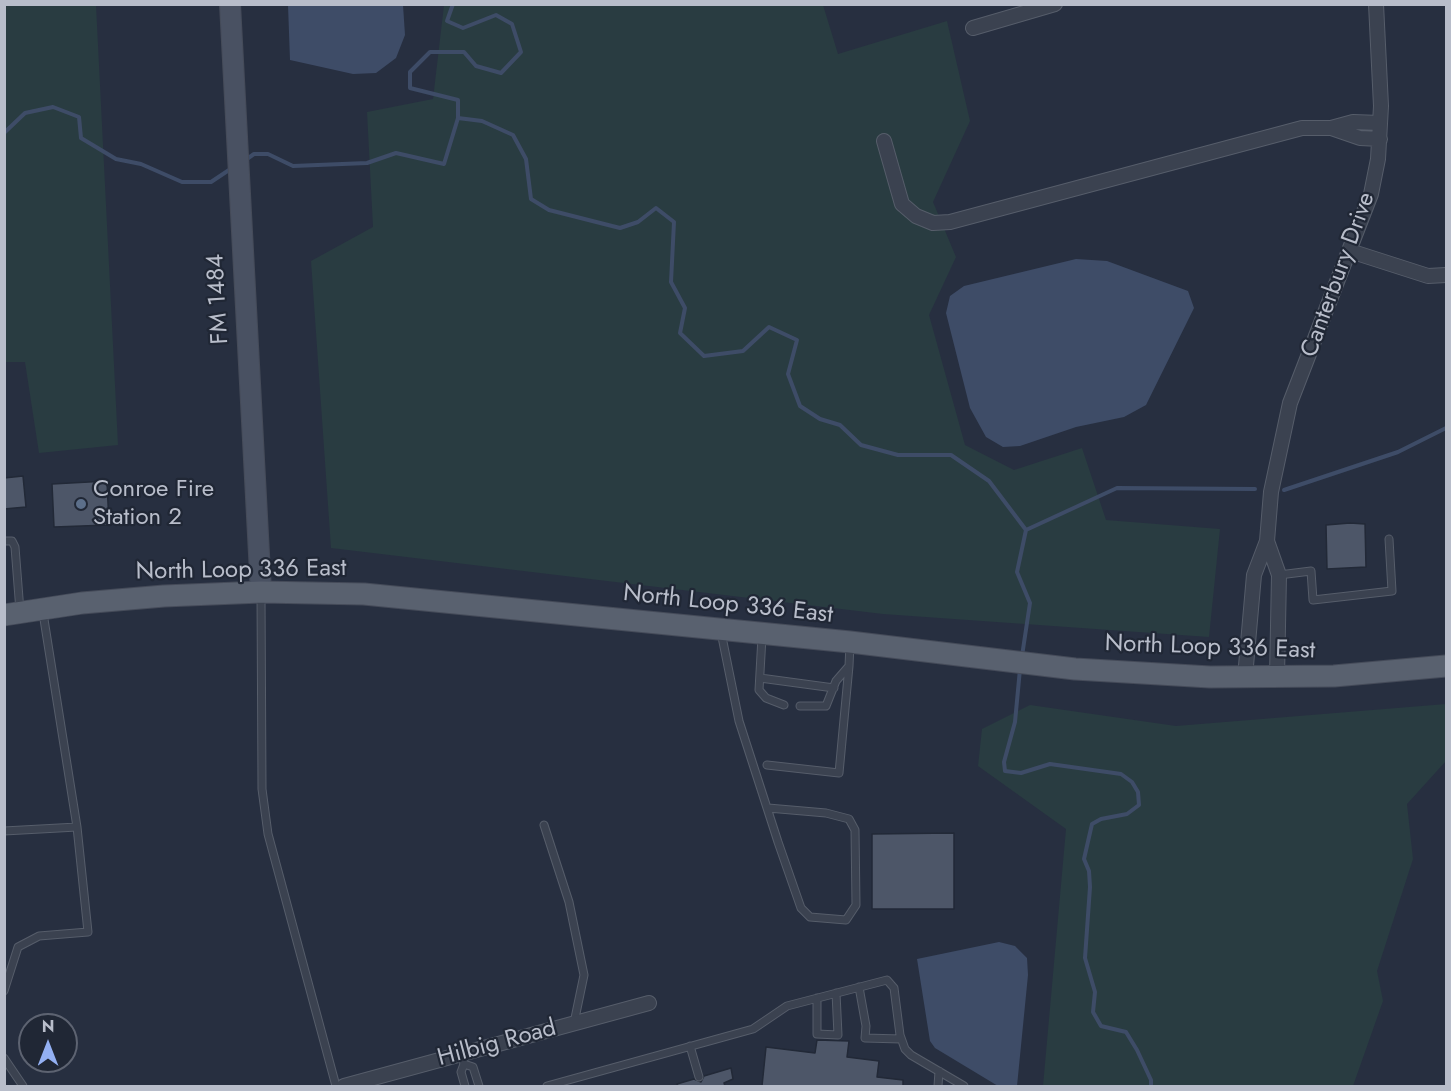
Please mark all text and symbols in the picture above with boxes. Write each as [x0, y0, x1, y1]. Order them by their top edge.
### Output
street label: Canterbury Drive [1296, 189, 1382, 361]
street label: FM 1484 [202, 253, 236, 345]
place label: Conroe Fire Station 2 [93, 476, 214, 532]
marker: Conroe Fire Station 2 [74, 497, 88, 511]
street label: North Loop 336 East [135, 555, 347, 587]
street label: North Loop 336 East [622, 580, 834, 630]
street label: North Loop 336 East [1104, 630, 1316, 666]
north arrow [18, 1013, 78, 1073]
street label: Hilbig Road [435, 1014, 559, 1074]
text: N [42, 1015, 54, 1038]

